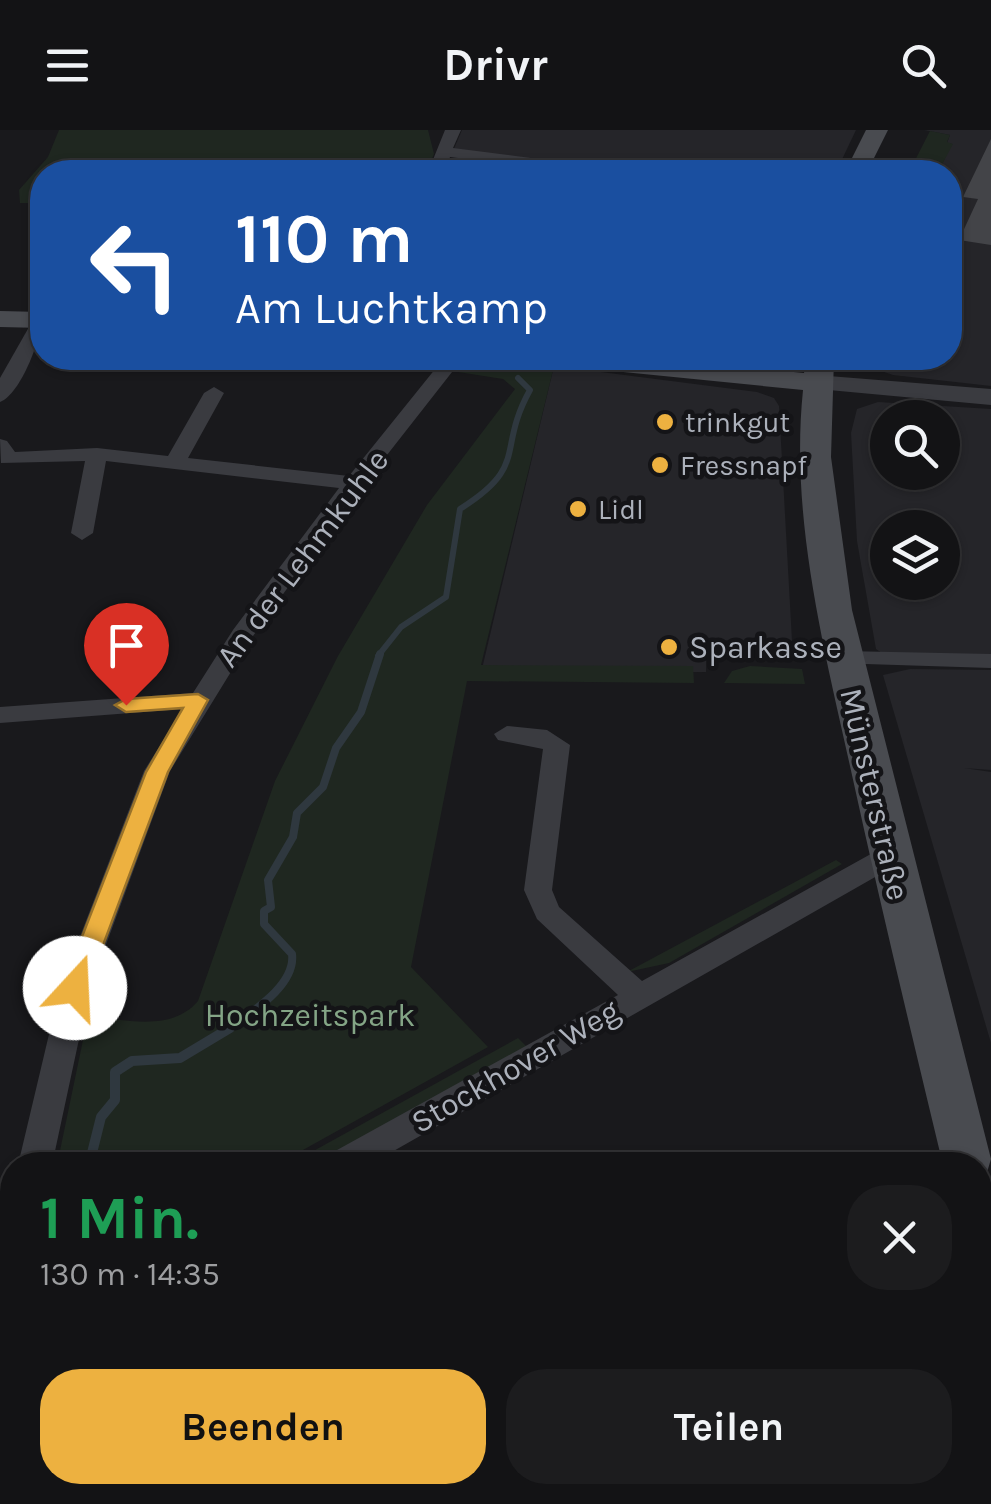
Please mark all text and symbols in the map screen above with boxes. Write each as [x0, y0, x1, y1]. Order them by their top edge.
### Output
icon: menu [40, 38, 95, 93]
icon: search [896, 38, 951, 93]
text: Drivr [443, 39, 548, 91]
text: 110 m [235, 198, 413, 280]
icon: left [70, 200, 200, 330]
text: Am Luchtkamp [235, 282, 548, 334]
map controls [870, 400, 960, 600]
button: search [870, 400, 960, 490]
place label: trinkgut [685, 406, 790, 439]
marker: trinkgut [654, 411, 676, 433]
street label: An der Lehmkuhle [209, 442, 396, 674]
place label: Fressnapf [680, 449, 807, 482]
marker: Fressnapf [649, 454, 671, 476]
place label: Lidl [598, 493, 644, 526]
marker: Lidl [567, 498, 589, 520]
button: layers [870, 510, 960, 600]
pin [84, 603, 169, 706]
icon: arrive [99, 618, 154, 673]
place label: Sparkasse [689, 629, 842, 666]
marker: Sparkasse [658, 636, 680, 658]
street label: Münsterstraße [832, 684, 917, 904]
position arrow [23, 936, 127, 1040]
street label: Stockhover Weg [405, 992, 626, 1141]
park label: Hochzeitspark [205, 997, 415, 1034]
text: 1 Min. [40, 1183, 199, 1253]
button: close [847, 1185, 952, 1290]
text: 130 m · 14:35 [40, 1256, 220, 1293]
button: Beenden [40, 1369, 486, 1484]
button: Teilen [506, 1369, 952, 1484]

